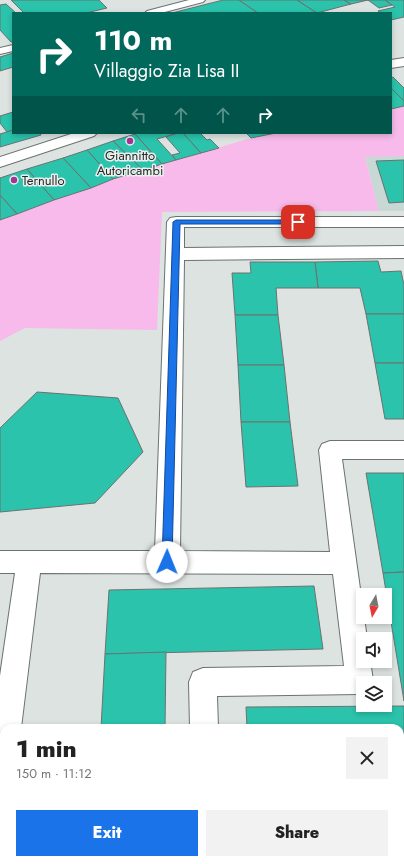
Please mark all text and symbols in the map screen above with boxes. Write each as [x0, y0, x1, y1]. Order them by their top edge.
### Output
text: 110 m [94, 20, 172, 61]
icon: right [28, 28, 80, 80]
text: Villaggio Zia Lisa II [94, 58, 239, 84]
icon: left [128, 104, 150, 126]
icon: ahead [170, 104, 192, 126]
icon: ahead [212, 104, 234, 126]
icon: right [254, 104, 276, 126]
marker: Giannitto Autoricambi [125, 136, 135, 146]
place label: Giannitto Autoricambi [97, 146, 163, 180]
place label: Ternullo [22, 171, 65, 190]
marker: Ternullo [9, 175, 19, 185]
pin [281, 205, 315, 239]
icon: arrive [287, 211, 309, 233]
position arrow [146, 541, 188, 583]
north arrow [356, 588, 392, 624]
map controls [356, 588, 392, 712]
button: sound [356, 632, 392, 668]
button: layers [356, 676, 392, 712]
text: 1 min [16, 731, 77, 766]
button: close [346, 737, 388, 779]
text: 150 m · 11:12 [16, 764, 92, 783]
button: Exit [16, 810, 198, 856]
button: Share [206, 810, 388, 856]

